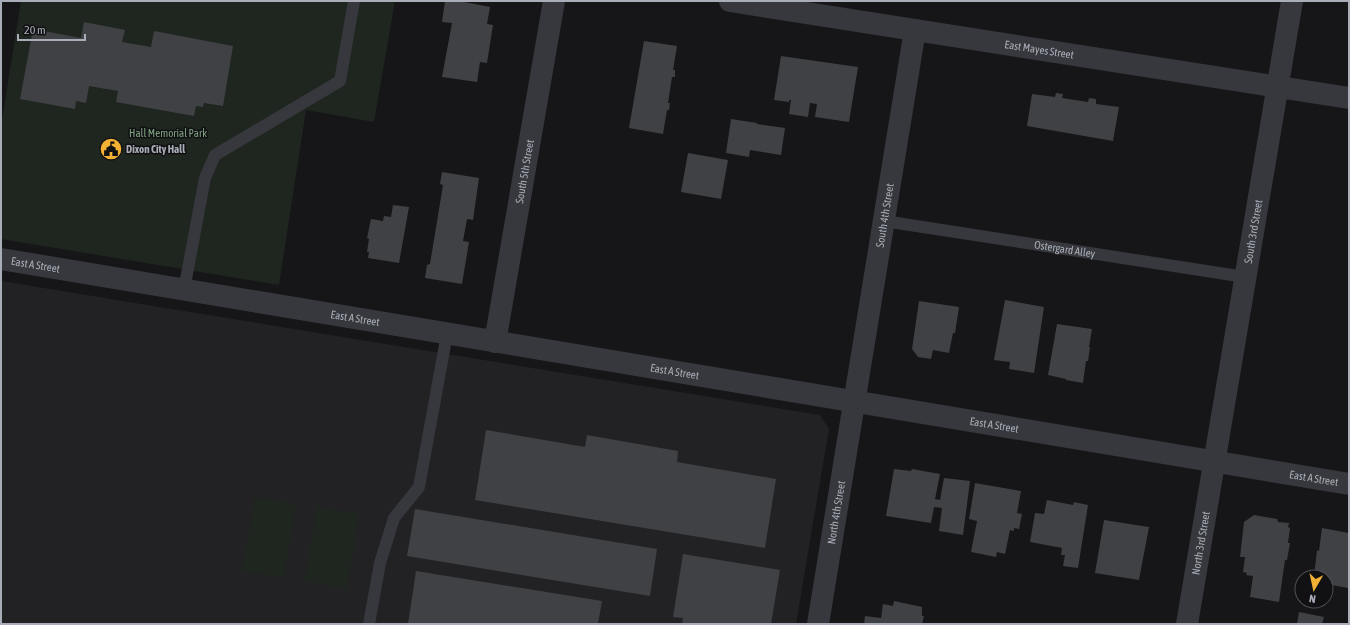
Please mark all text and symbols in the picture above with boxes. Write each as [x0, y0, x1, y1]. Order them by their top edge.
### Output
scale bar [18, 16, 85, 42]
text: 20 m [24, 23, 46, 37]
street label: East Mayes Street [1004, 38, 1075, 61]
park label: Hall Memorial Park [129, 127, 207, 139]
public building icon: Dixon City Hall [98, 136, 124, 162]
street label: South 5th Street [513, 139, 536, 204]
place label: Dixon City Hall [126, 143, 186, 155]
street label: South 4th Street [874, 183, 896, 248]
street label: South 3rd Street [1242, 199, 1264, 264]
street label: Ostergard Alley [1034, 238, 1097, 260]
street label: East A Street [10, 255, 61, 275]
street label: East A Street [330, 308, 380, 328]
street label: East A Street [649, 361, 700, 381]
street label: East A Street [969, 415, 1020, 435]
street label: East A Street [1288, 468, 1339, 488]
street label: North 4th Street [825, 480, 847, 545]
street label: North 3rd Street [1189, 511, 1212, 576]
north arrow [1294, 569, 1334, 609]
text: N [1308, 592, 1317, 605]

